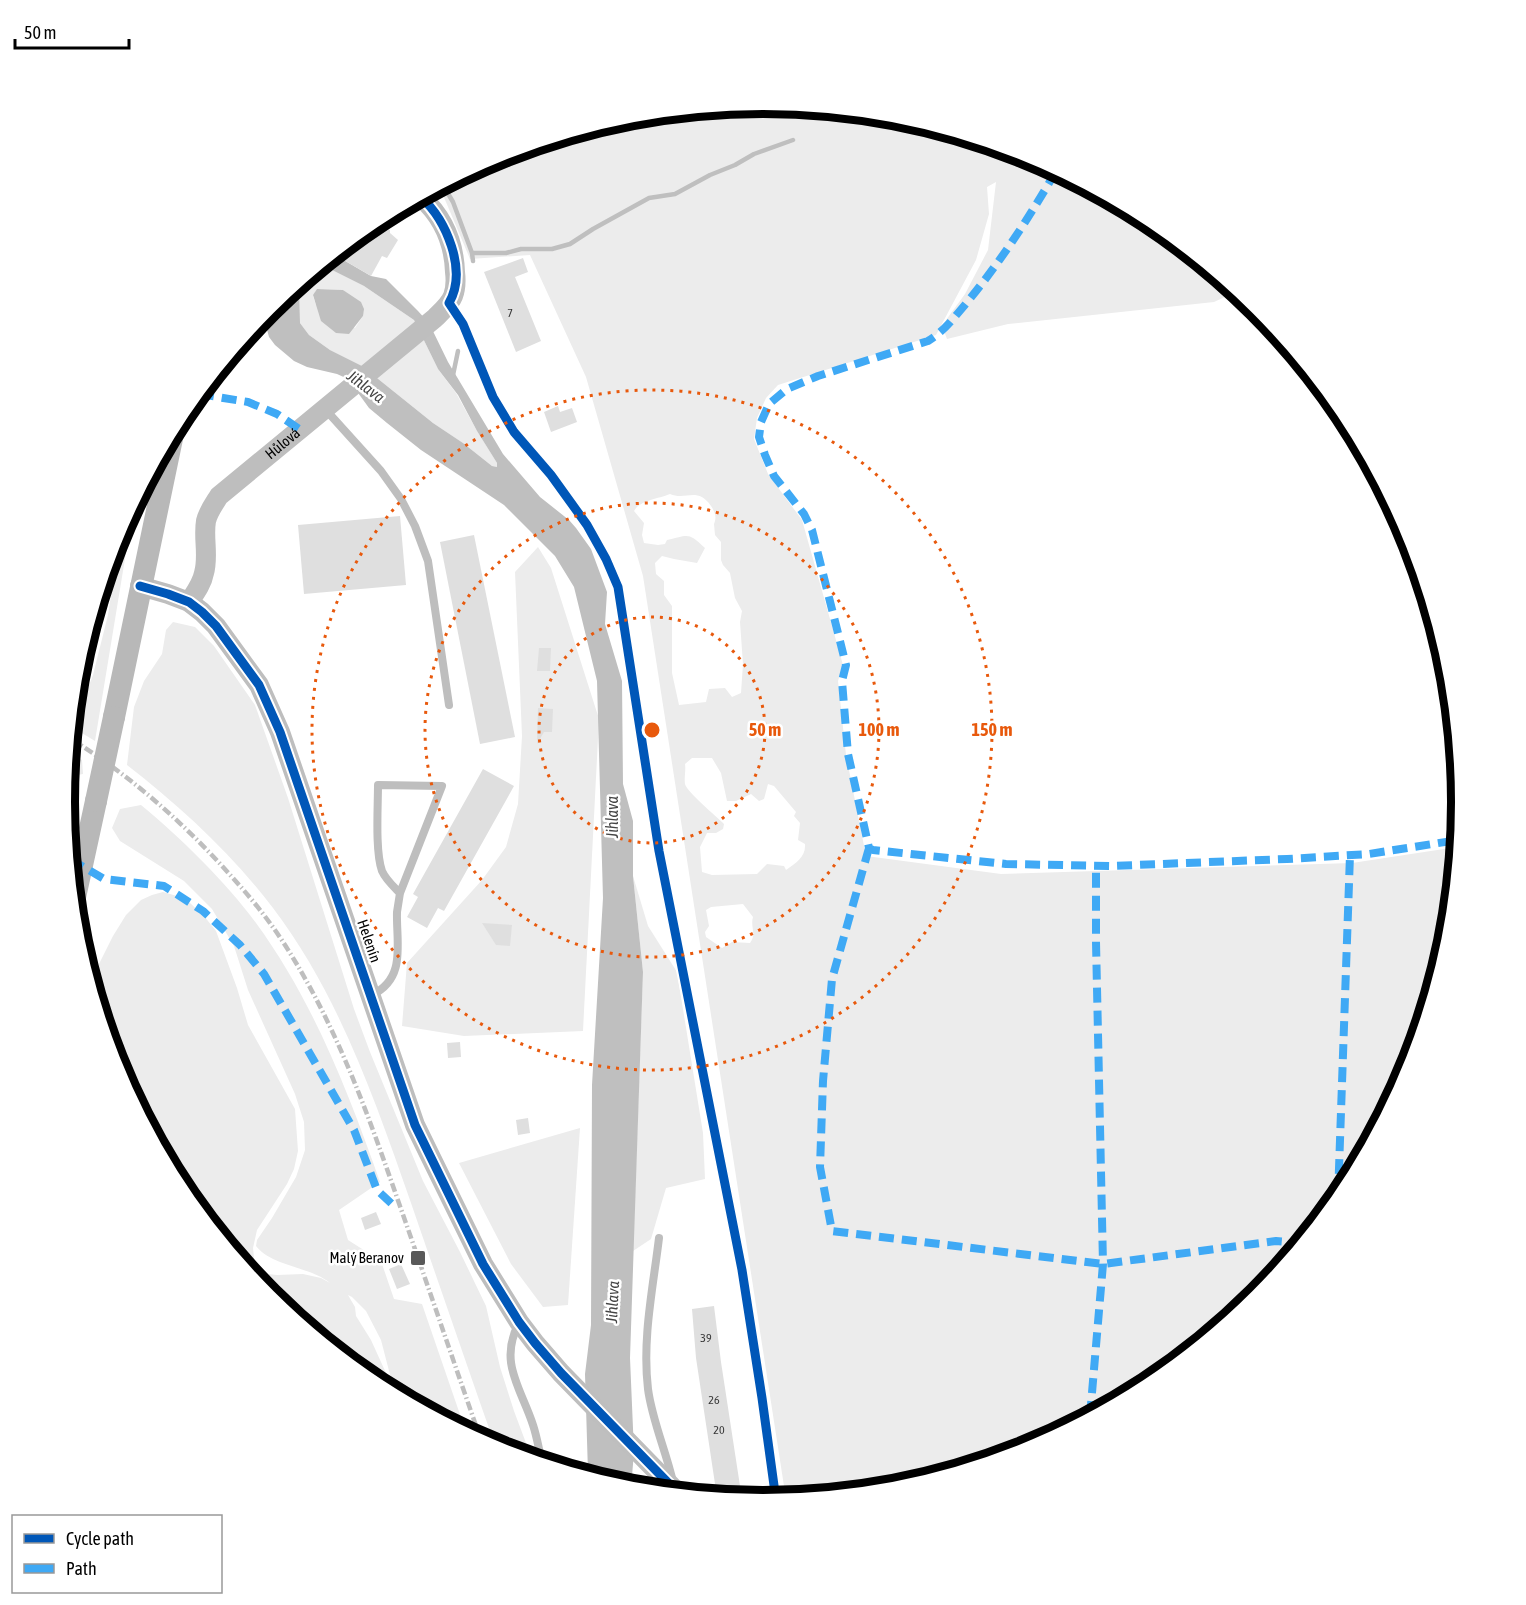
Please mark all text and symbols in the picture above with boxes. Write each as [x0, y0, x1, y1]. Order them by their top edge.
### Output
scale bar [15, 12, 129, 50]
text: 50 m [24, 22, 56, 43]
house number: 7 [507, 306, 513, 320]
water label: Jihlava [343, 366, 389, 406]
street label: Hůlová [262, 424, 303, 462]
text: 50 m [749, 719, 781, 740]
text: 100 m [859, 719, 899, 740]
text: 150 m [972, 719, 1012, 740]
centre of rings [642, 720, 662, 740]
water label: Jihlava [603, 796, 621, 839]
street label: Helenín [354, 917, 385, 964]
place label: Malý Beranov [330, 1249, 404, 1266]
marker: Malý Beranov [409, 1249, 427, 1267]
water label: Jihlava [602, 1280, 622, 1324]
house number: 39 [700, 1331, 712, 1345]
house number: 26 [708, 1393, 720, 1407]
house number: 20 [713, 1423, 725, 1437]
legend [12, 1515, 222, 1593]
text: Cycle path [66, 1528, 134, 1549]
text: Path [66, 1558, 97, 1579]

